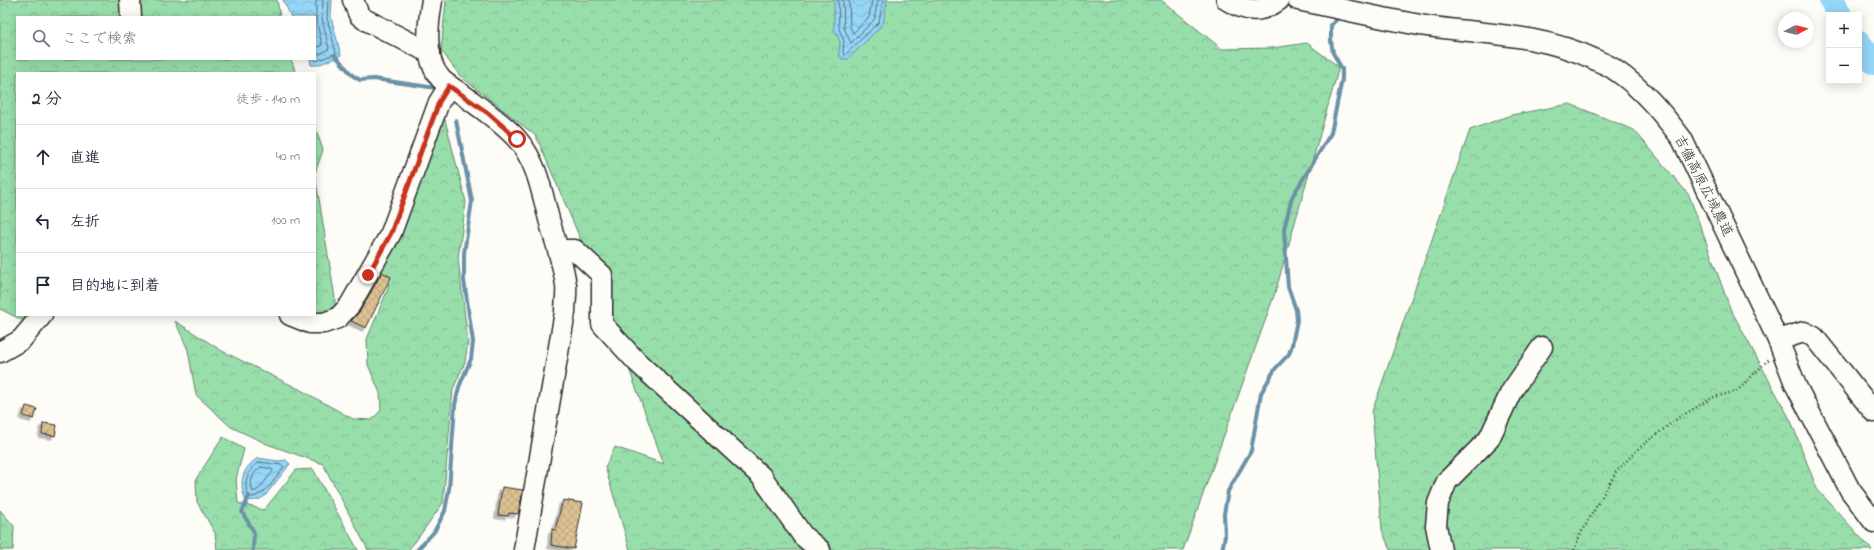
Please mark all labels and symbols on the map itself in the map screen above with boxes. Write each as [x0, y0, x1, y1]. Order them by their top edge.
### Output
north arrow [1778, 12, 1814, 48]
route start [508, 130, 526, 148]
street label: 吉備高原広域農道 [1668, 131, 1738, 241]
route end [359, 266, 377, 284]

